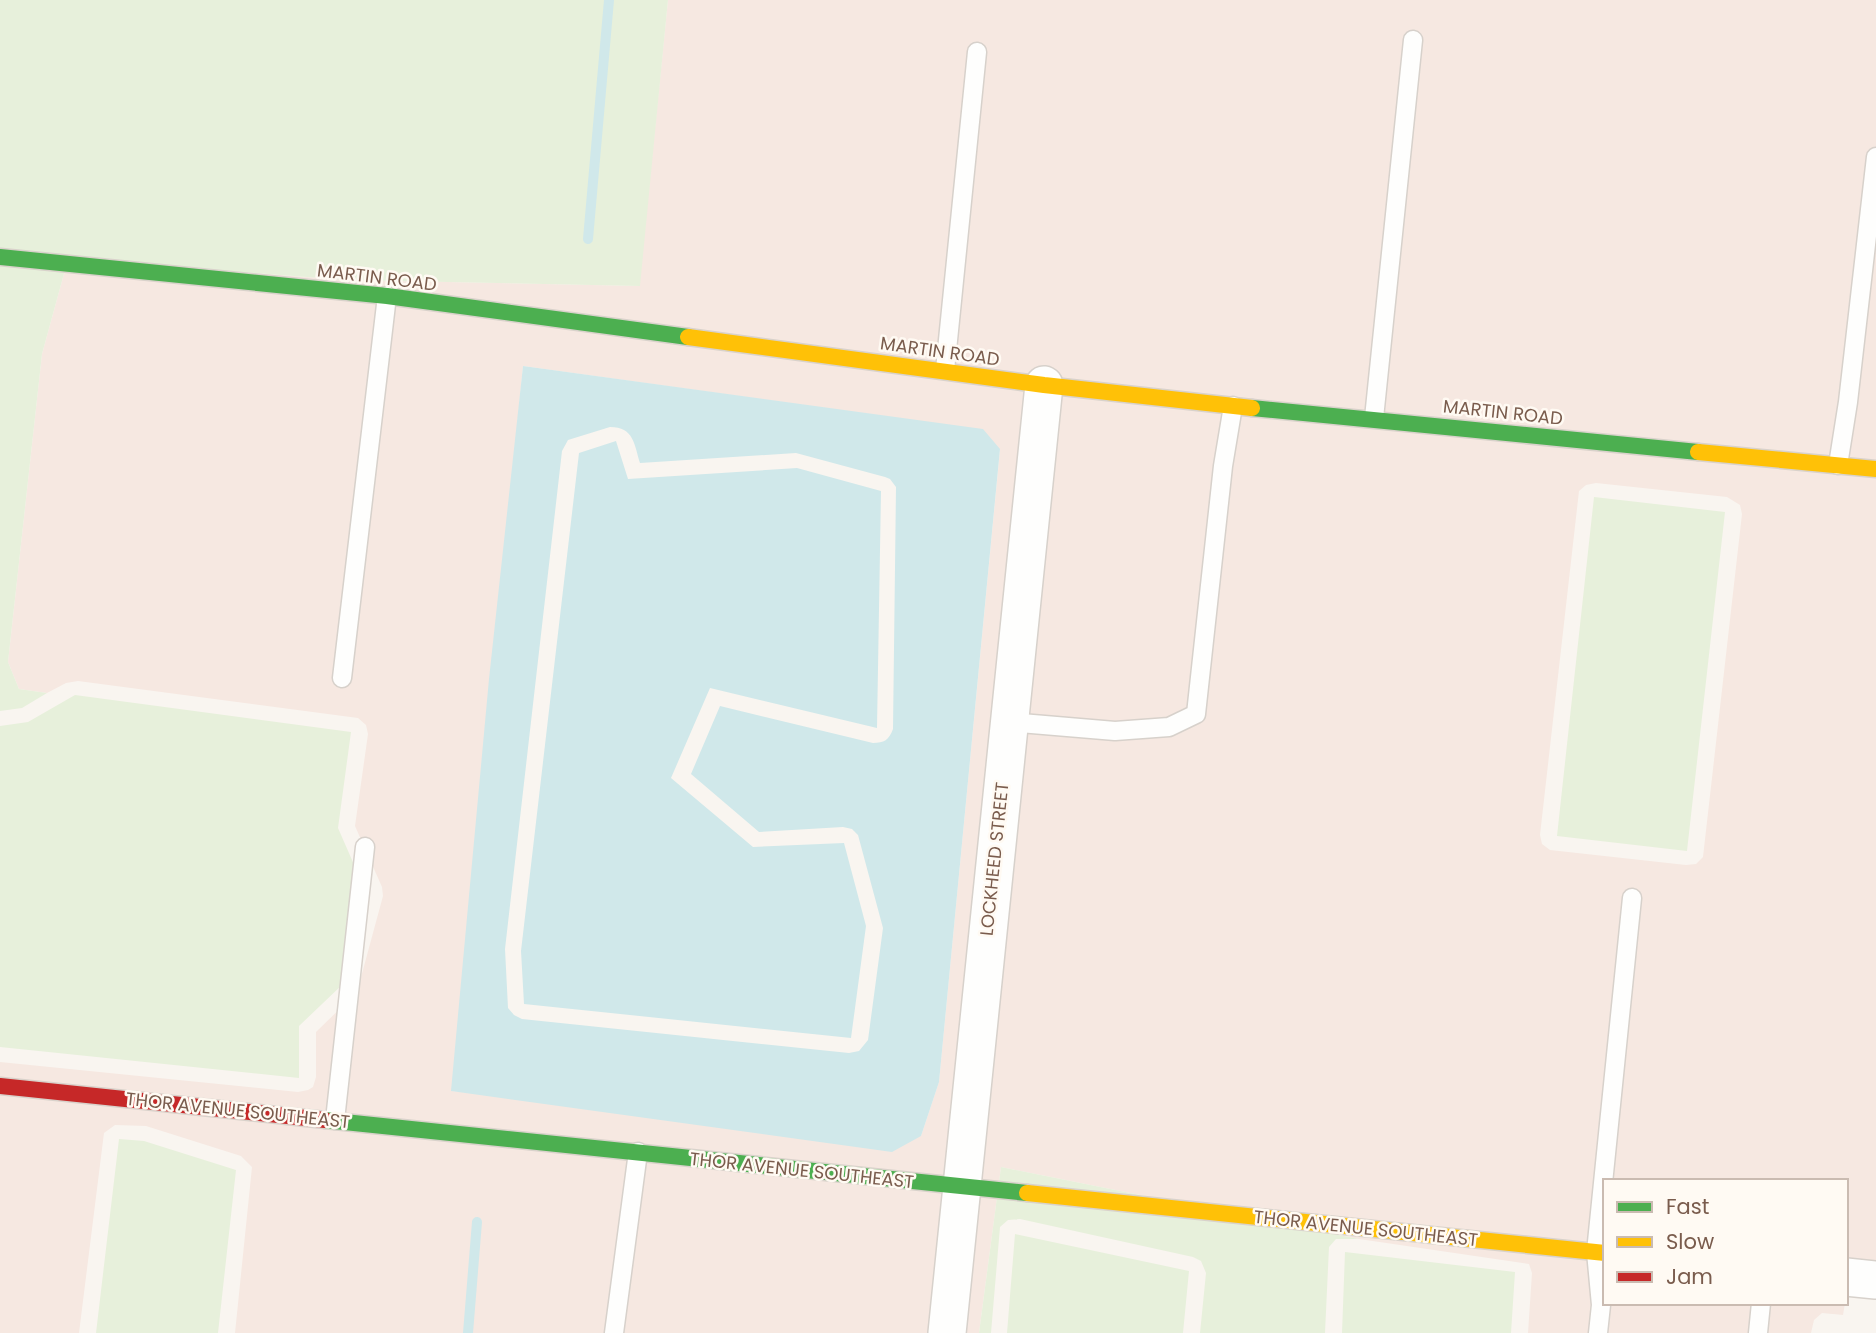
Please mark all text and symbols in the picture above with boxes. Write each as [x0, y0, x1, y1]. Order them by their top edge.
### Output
street label: MARTIN ROAD [316, 257, 438, 297]
street label: MARTIN ROAD [879, 330, 1001, 372]
street label: MARTIN ROAD [1442, 393, 1564, 431]
street label: LOCKHEED STREET [973, 781, 1015, 937]
street label: THOR AVENUE SOUTHEAST [125, 1086, 352, 1134]
street label: THOR AVENUE SOUTHEAST [689, 1146, 916, 1194]
legend [1603, 1179, 1848, 1305]
text: Fast [1666, 1192, 1709, 1221]
street label: THOR AVENUE SOUTHEAST [1253, 1204, 1480, 1252]
text: Slow [1666, 1227, 1714, 1256]
text: Jam [1666, 1262, 1713, 1291]

